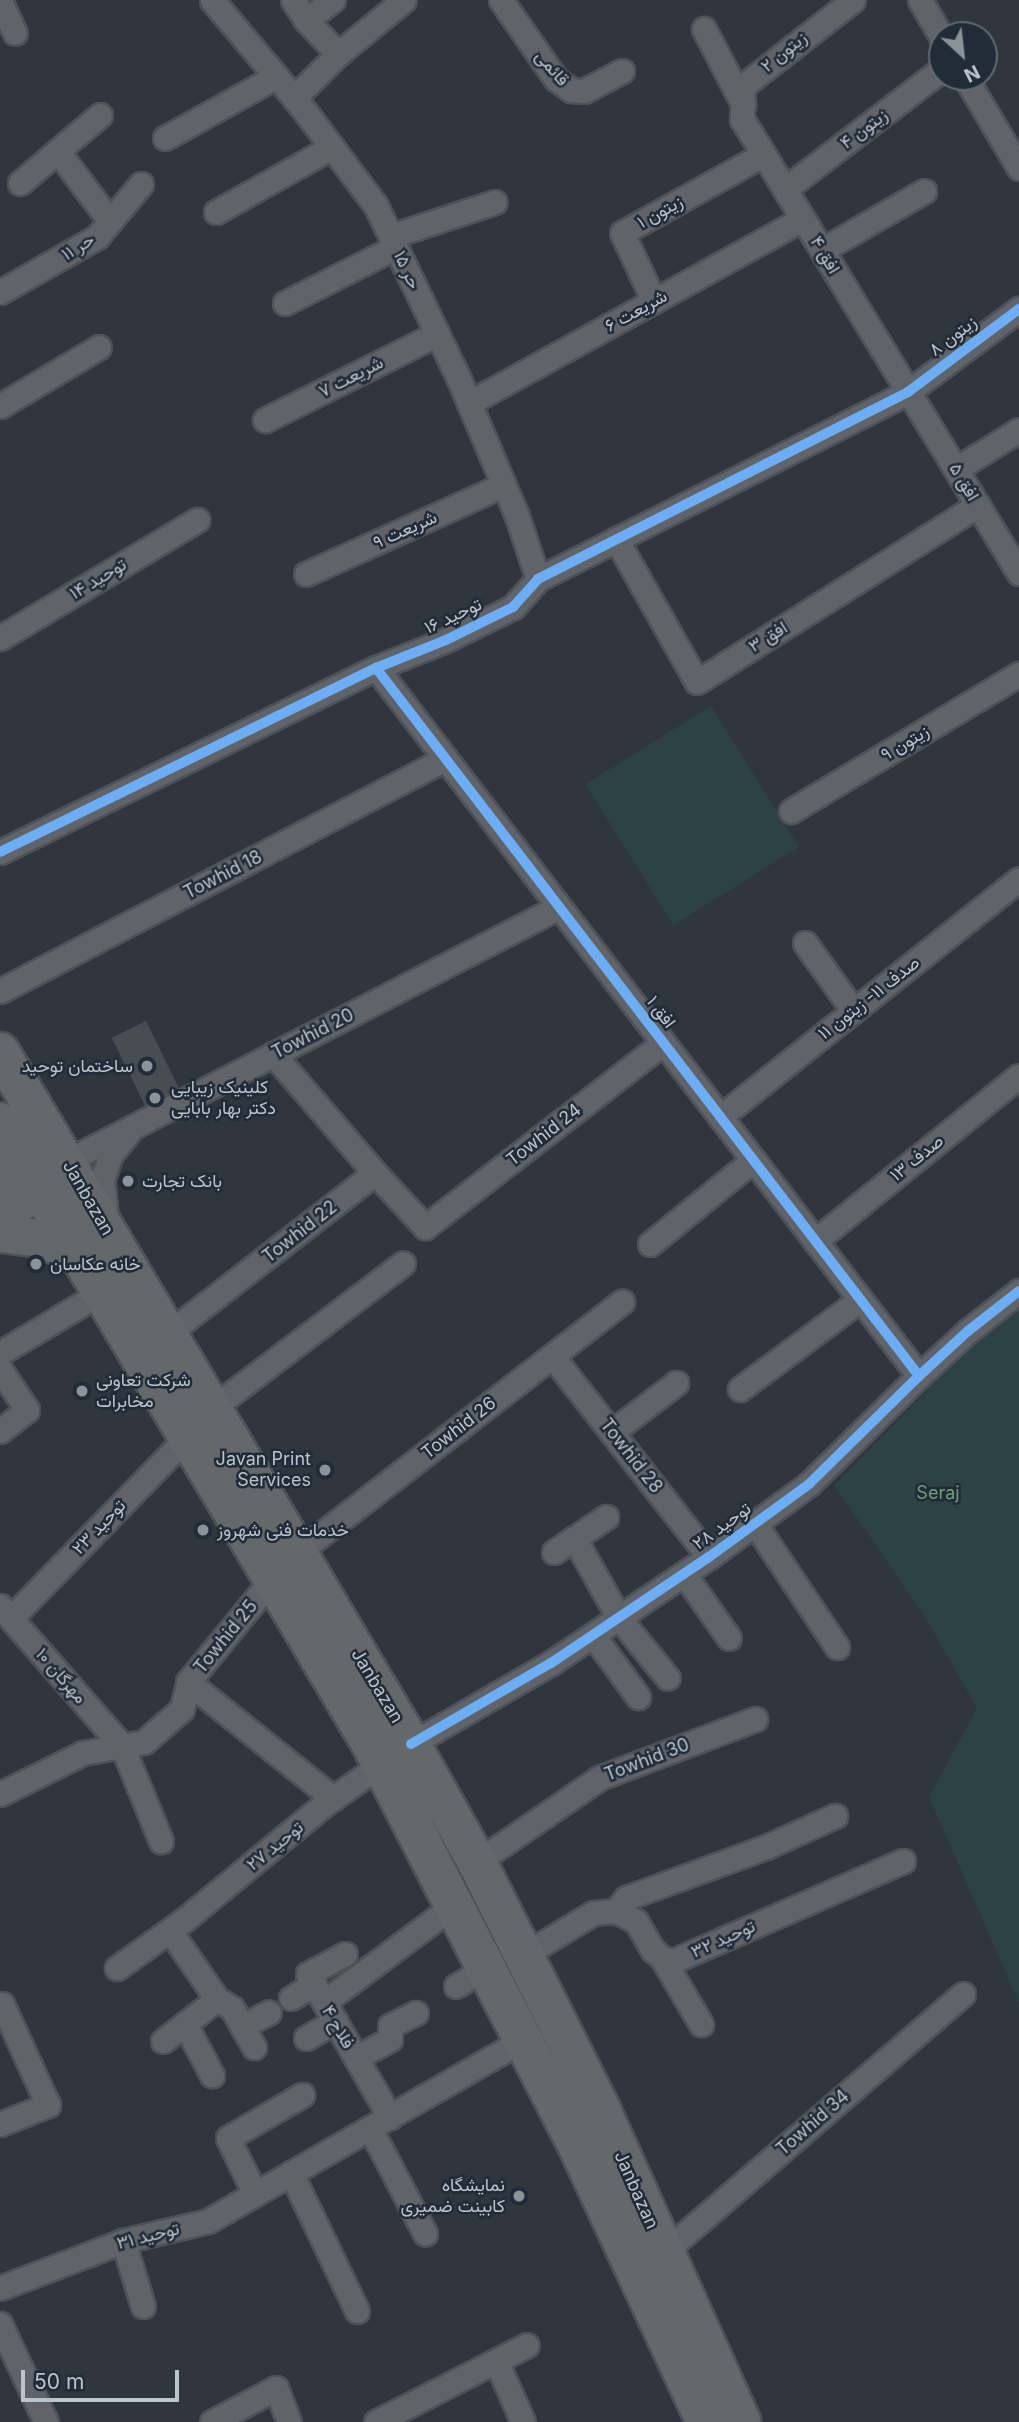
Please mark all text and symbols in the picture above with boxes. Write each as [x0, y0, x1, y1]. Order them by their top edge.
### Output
north arrow [928, 21, 998, 91]
street label: زیتون ۲ [757, 27, 811, 77]
street label: قائمی [530, 46, 574, 90]
text: N [960, 60, 984, 87]
street label: زیتون ۴ [836, 104, 892, 154]
street label: زیتون ۱ [633, 191, 687, 233]
street label: حر ۱۱ [58, 229, 98, 265]
street label: افق ۴ [805, 232, 845, 278]
street label: حر ۱۵ [389, 247, 425, 293]
street label: شریعت ۶ [601, 285, 671, 337]
street label: زیتون ۸ [925, 311, 981, 361]
street label: شریعت ۷ [315, 352, 387, 402]
street label: افق ۵ [944, 459, 984, 505]
street label: شریعت ۹ [370, 506, 440, 554]
street label: توحید ۱۴ [66, 554, 130, 604]
street label: توحید ۱۶ [421, 593, 485, 639]
street label: افق ۳ [745, 617, 791, 657]
street label: زیتون ۹ [877, 720, 933, 766]
street label: Towhid 18 [180, 846, 266, 904]
street label: صدف ۱۱- زیتون ۱۱ [814, 952, 924, 1044]
street label: افق ۱ [642, 992, 680, 1032]
street label: Towhid 20 [269, 1004, 357, 1064]
place label: ساختمان توحید [22, 1055, 133, 1077]
marker: ساختمان توحید [139, 1058, 155, 1074]
place label: کلینیک زیبایی دکتر بهار بابایی [171, 1077, 276, 1120]
marker: کلینیک زیبایی دکتر بهار بابایی [145, 1088, 165, 1108]
street label: Towhid 24 [502, 1099, 586, 1171]
street label: صدف ۱۳ [886, 1130, 948, 1186]
street label: Janbazan [58, 1157, 118, 1239]
place label: بانک تجارت [142, 1170, 222, 1192]
marker: بانک تجارت [120, 1173, 136, 1189]
street label: Towhid 22 [258, 1196, 342, 1268]
place label: خانه عکاسان [50, 1253, 141, 1275]
marker: خانه عکاسان [28, 1256, 44, 1272]
place label: شرکت تعاونی مخابرات [96, 1370, 191, 1412]
marker: شرکت تعاونی مخابرات [74, 1383, 90, 1399]
street label: Towhid 26 [417, 1392, 501, 1464]
street label: Towhid 28 [595, 1414, 667, 1498]
place label: Javan Print Services [216, 1449, 311, 1492]
marker: Javan Print Services [317, 1462, 333, 1478]
park label: Seraj [916, 1482, 960, 1504]
street label: توحید ۲۳ [68, 1495, 130, 1559]
street label: توحید ۲۸ [689, 1498, 755, 1554]
place label: خدمات فنی شهروز [217, 1519, 349, 1541]
marker: خدمات فنی شهروز [195, 1522, 211, 1538]
street label: Towhid 25 [190, 1596, 262, 1678]
street label: مهرگان ۱۰ [31, 1644, 91, 1708]
street label: Janbazan [346, 1645, 408, 1727]
street label: Towhid 30 [602, 1734, 692, 1786]
street label: توحید ۲۷ [242, 1817, 308, 1875]
street label: توحید ۳۲ [688, 1915, 758, 1963]
street label: فلاح ۴ [317, 2001, 359, 2053]
street label: Towhid 34 [772, 2086, 854, 2160]
street label: Janbazan [609, 2148, 663, 2232]
place label: نمایشگاه کابینت ضمیری [400, 2175, 505, 2218]
marker: نمایشگاه کابینت ضمیری [511, 2188, 527, 2204]
street label: توحید ۳۱ [114, 2218, 182, 2254]
scale bar [24, 2356, 182, 2400]
text: 50 m [34, 2369, 84, 2394]

